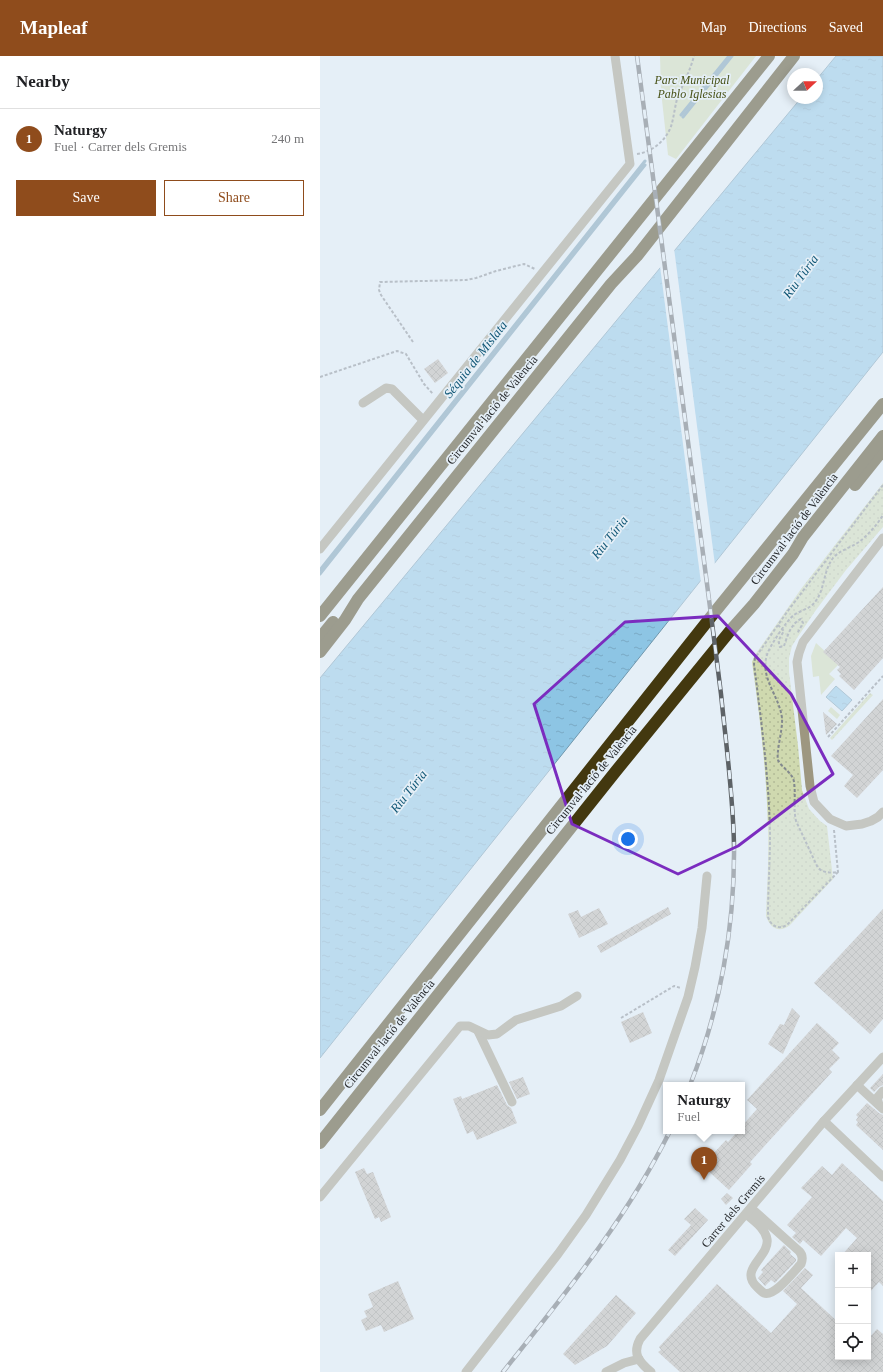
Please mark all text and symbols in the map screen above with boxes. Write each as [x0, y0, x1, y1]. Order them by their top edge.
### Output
text: Mapleaf [20, 17, 88, 38]
text: Map [701, 20, 726, 35]
text: Directions [748, 20, 807, 35]
text: Saved [829, 20, 863, 35]
north arrow [787, 68, 823, 104]
text: Nearby [16, 72, 70, 91]
park label: Parc Municipal Pablo Iglesias [653, 73, 730, 101]
text: Naturgy [54, 122, 107, 138]
text: 1 [26, 131, 32, 146]
text: 240 m [271, 131, 304, 146]
text: Fuel · Carrer dels Gremis [54, 139, 187, 154]
button: Save [16, 180, 156, 216]
button: Share [164, 180, 304, 216]
water label: Riu Túria [779, 251, 822, 302]
water label: Séquia de Mislata [441, 317, 511, 401]
street label: Circumval·lació de València [444, 352, 541, 467]
street label: Circumval·lació de València [747, 470, 841, 588]
water label: Riu Túria [587, 513, 631, 562]
street label: Circumval·lació de València [543, 722, 640, 837]
water label: Riu Túria [386, 767, 430, 816]
your location [618, 829, 638, 849]
street label: Circumval·lació de València [341, 976, 438, 1091]
popup [663, 1082, 745, 1134]
text: Naturgy [677, 1092, 731, 1108]
text: Fuel [677, 1109, 700, 1124]
pin: 1 [691, 1147, 717, 1180]
street label: Carrer dels Gremis [698, 1171, 768, 1250]
map controls [835, 1252, 871, 1360]
button: + [835, 1252, 871, 1288]
button: − [835, 1288, 871, 1324]
button: locate [835, 1324, 871, 1360]

